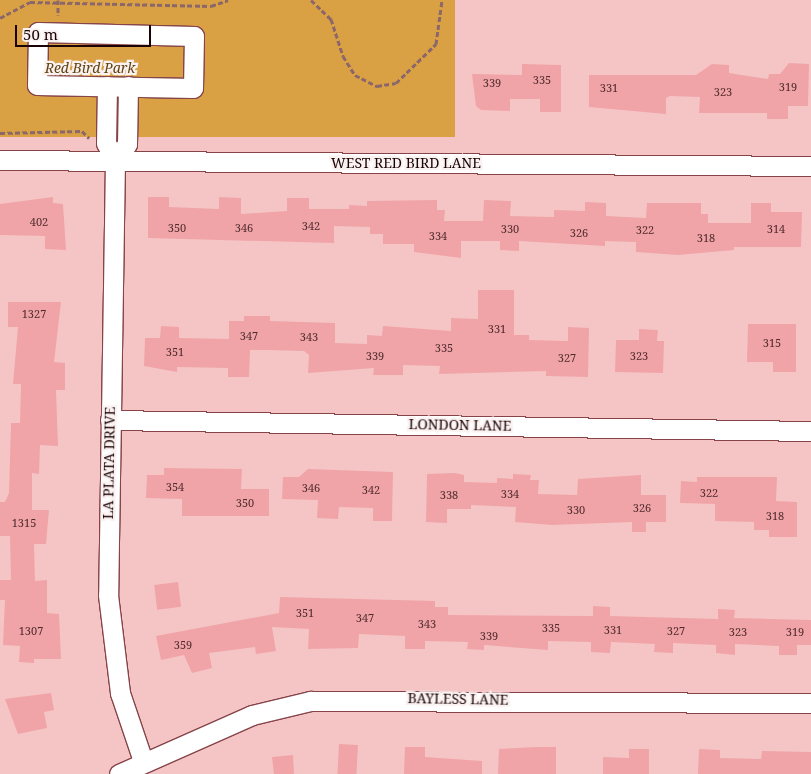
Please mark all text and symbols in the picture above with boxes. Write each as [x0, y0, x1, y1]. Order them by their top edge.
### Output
scale bar [18, 15, 154, 47]
text: 50 m [23, 24, 58, 44]
park label: Red Bird Park [45, 60, 135, 76]
house number: 335 [533, 73, 551, 87]
house number: 339 [483, 76, 501, 90]
house number: 319 [779, 80, 797, 94]
house number: 331 [600, 81, 618, 95]
house number: 323 [714, 85, 732, 99]
street label: WEST RED BIRD LANE [331, 155, 481, 171]
house number: 402 [30, 215, 48, 229]
house number: 342 [302, 219, 320, 233]
house number: 350 [168, 221, 186, 235]
house number: 346 [235, 221, 253, 235]
house number: 330 [501, 222, 519, 236]
house number: 314 [767, 222, 785, 236]
house number: 322 [636, 223, 654, 237]
house number: 326 [570, 226, 588, 240]
house number: 334 [429, 229, 447, 243]
house number: 318 [697, 231, 715, 245]
house number: 1327 [22, 307, 46, 321]
house number: 331 [488, 322, 506, 336]
house number: 347 [240, 329, 258, 343]
house number: 343 [300, 330, 318, 344]
house number: 315 [763, 336, 781, 350]
house number: 335 [435, 341, 453, 355]
house number: 351 [166, 345, 184, 359]
house number: 339 [366, 349, 384, 363]
house number: 323 [630, 349, 648, 363]
house number: 327 [558, 351, 576, 365]
street label: LA PLATA DRIVE [100, 407, 118, 519]
street label: LONDON LANE [409, 416, 511, 434]
house number: 354 [166, 480, 184, 494]
house number: 346 [302, 481, 320, 495]
house number: 342 [362, 483, 380, 497]
house number: 322 [700, 486, 718, 500]
house number: 334 [501, 487, 519, 501]
house number: 338 [440, 488, 458, 502]
house number: 350 [236, 496, 254, 510]
house number: 326 [633, 501, 651, 515]
house number: 330 [567, 503, 585, 517]
house number: 318 [766, 509, 784, 523]
house number: 1315 [12, 516, 36, 530]
house number: 351 [296, 606, 314, 620]
house number: 347 [356, 611, 374, 625]
house number: 343 [418, 617, 436, 631]
house number: 335 [542, 621, 560, 635]
house number: 331 [604, 623, 622, 637]
house number: 1307 [19, 624, 43, 638]
house number: 327 [667, 624, 685, 638]
house number: 323 [729, 625, 747, 639]
house number: 319 [786, 625, 804, 639]
house number: 339 [480, 629, 498, 643]
house number: 359 [174, 638, 192, 652]
street label: BAYLESS LANE [407, 690, 509, 708]

